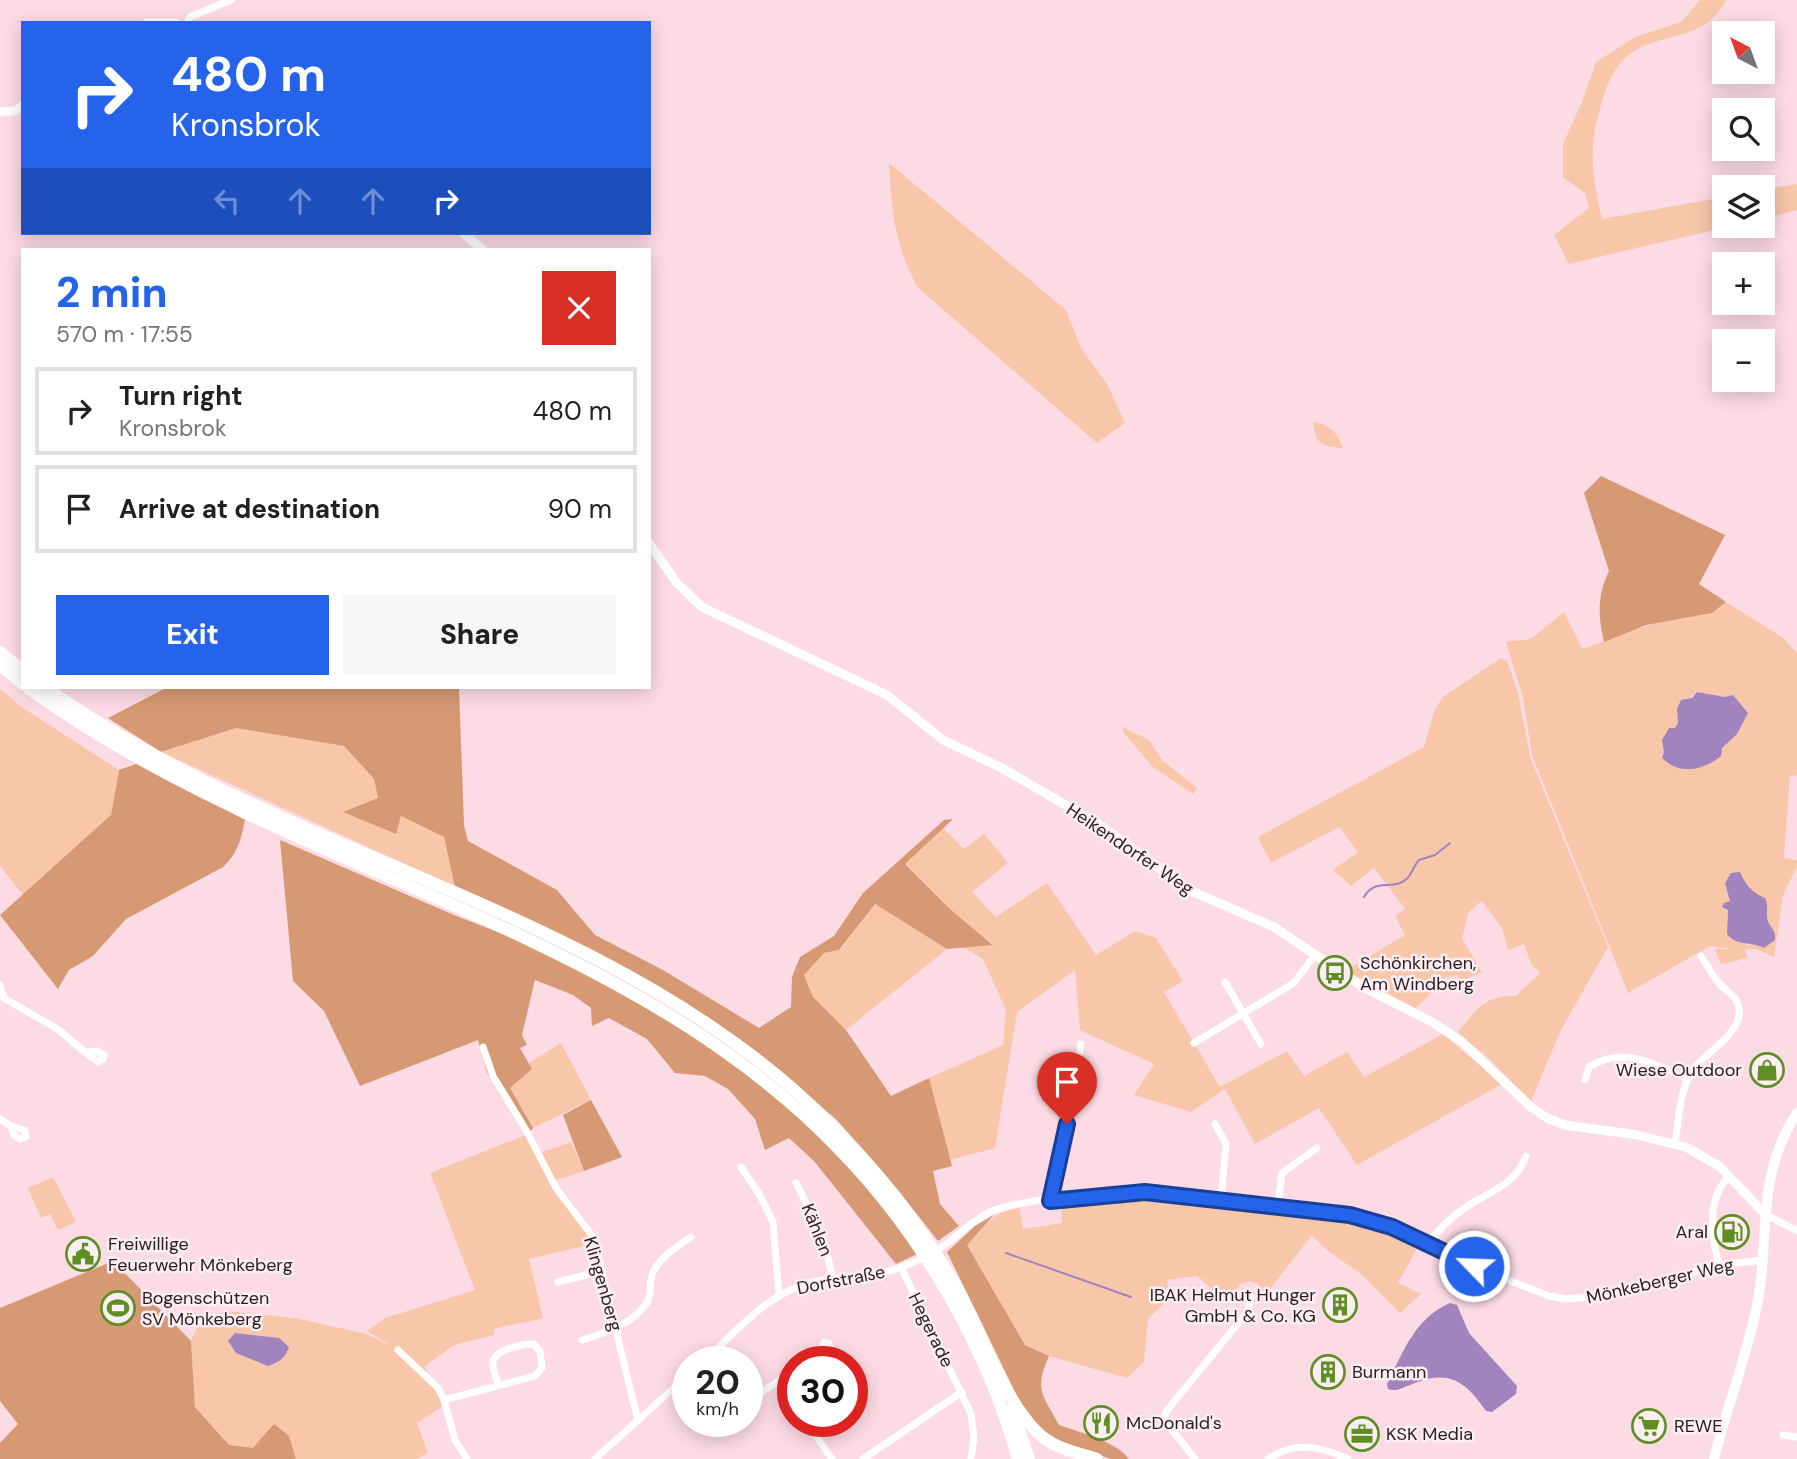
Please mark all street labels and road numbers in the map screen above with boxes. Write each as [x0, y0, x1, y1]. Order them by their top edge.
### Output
street label: Heikendorfer Weg [1062, 798, 1198, 900]
street label: Kählen [796, 1200, 838, 1260]
street label: Klingenberg [578, 1234, 628, 1334]
street label: Mönkeberger Weg [1584, 1252, 1736, 1310]
street label: Dorfstraße [795, 1260, 887, 1300]
street label: Hegerade [903, 1289, 959, 1371]

